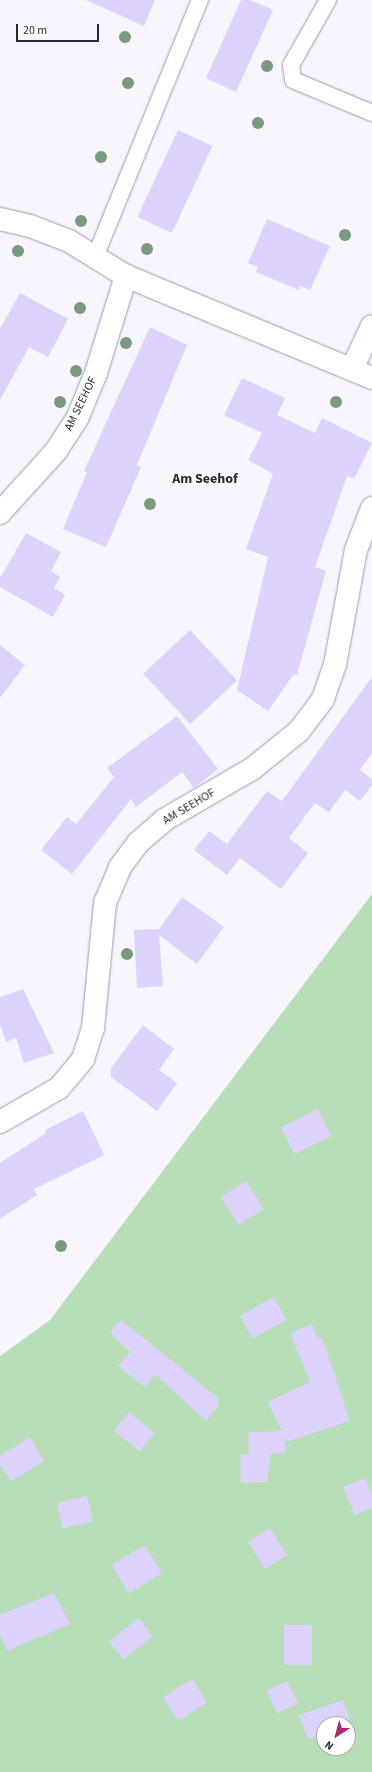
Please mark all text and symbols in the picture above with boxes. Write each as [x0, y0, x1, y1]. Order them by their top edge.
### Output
scale bar [18, 16, 101, 42]
text: 20 m [23, 22, 47, 39]
street label: AM SEEHOF [62, 375, 100, 433]
district label: Am Seehof [172, 471, 238, 487]
street label: AM SEEHOF [160, 786, 218, 828]
north arrow [316, 1716, 356, 1756]
text: N [322, 1737, 337, 1754]

